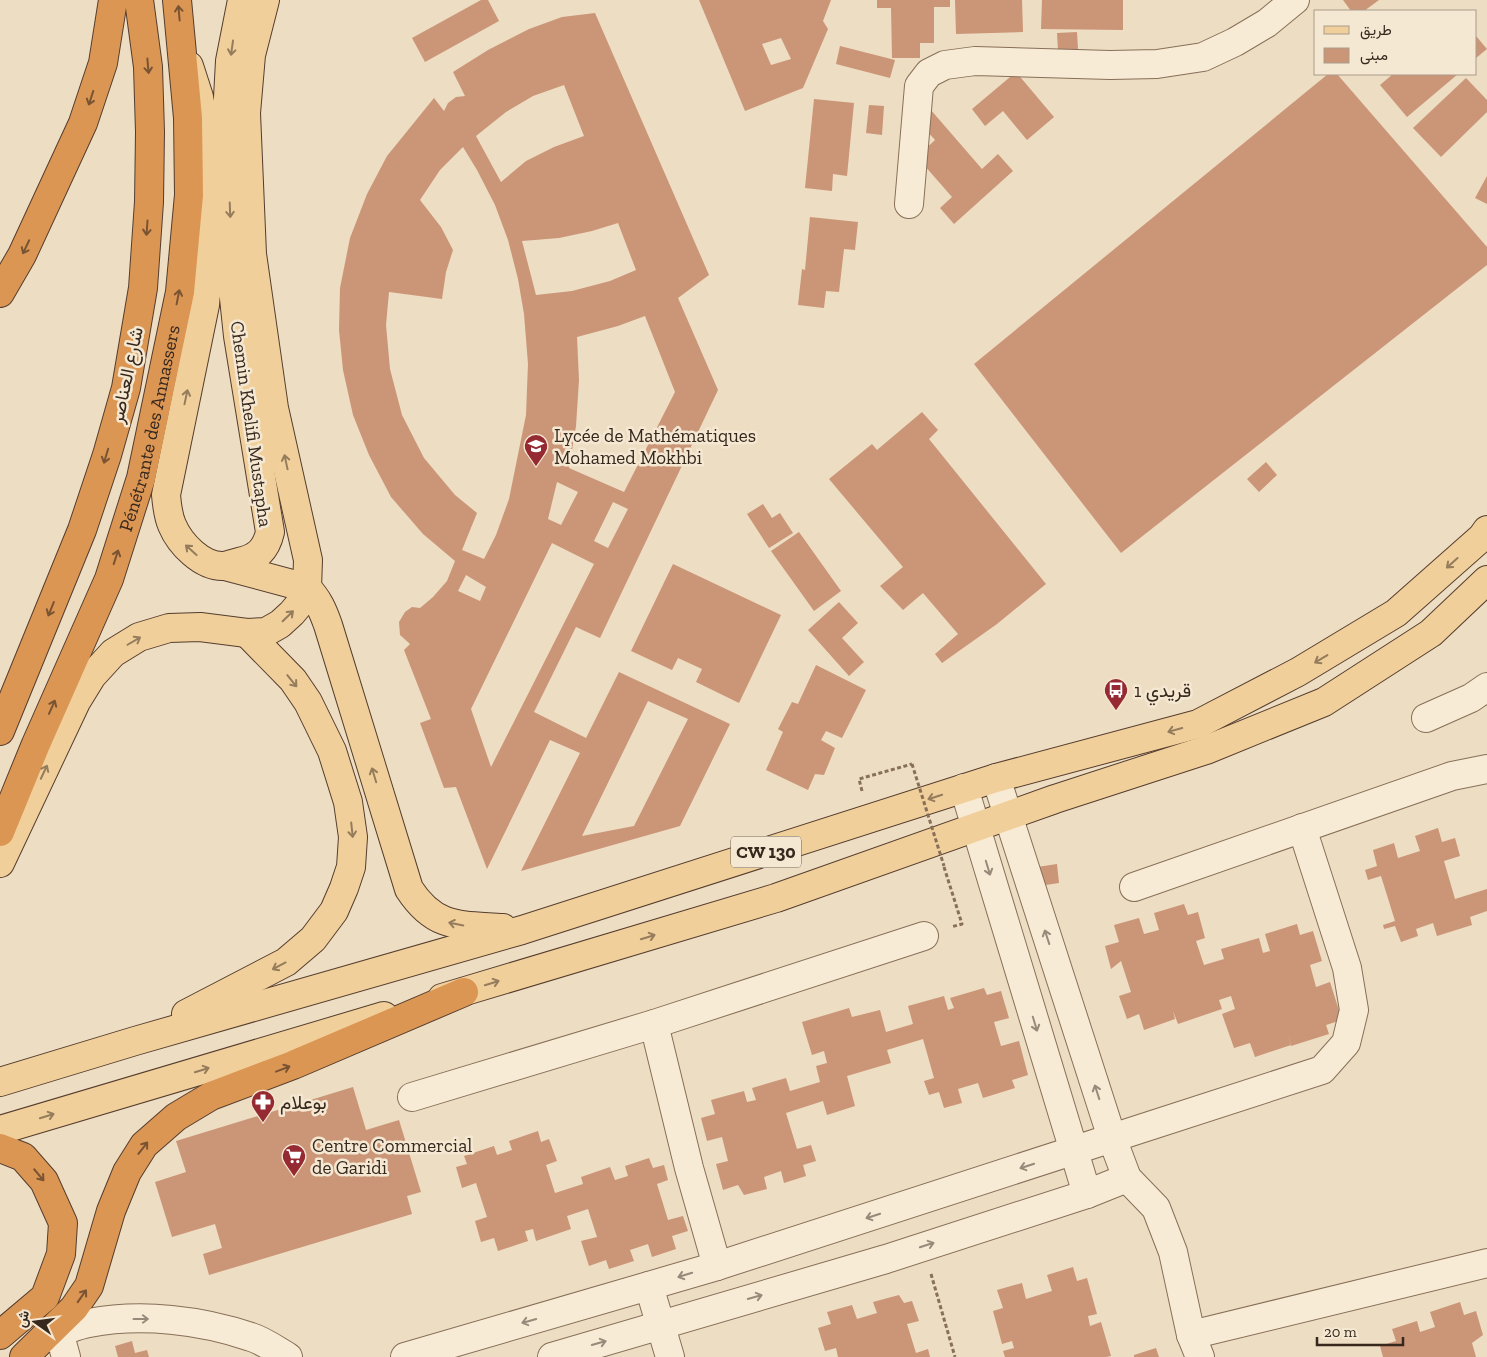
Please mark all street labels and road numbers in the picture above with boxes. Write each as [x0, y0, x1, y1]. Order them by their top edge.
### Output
street label: Chemin Khelifi Mustapha [226, 320, 277, 529]
street label: Pénétrante des Annassers [114, 323, 185, 534]
street label: شارع العناصر [105, 325, 149, 427]
road number: CW 130 [731, 836, 801, 868]

